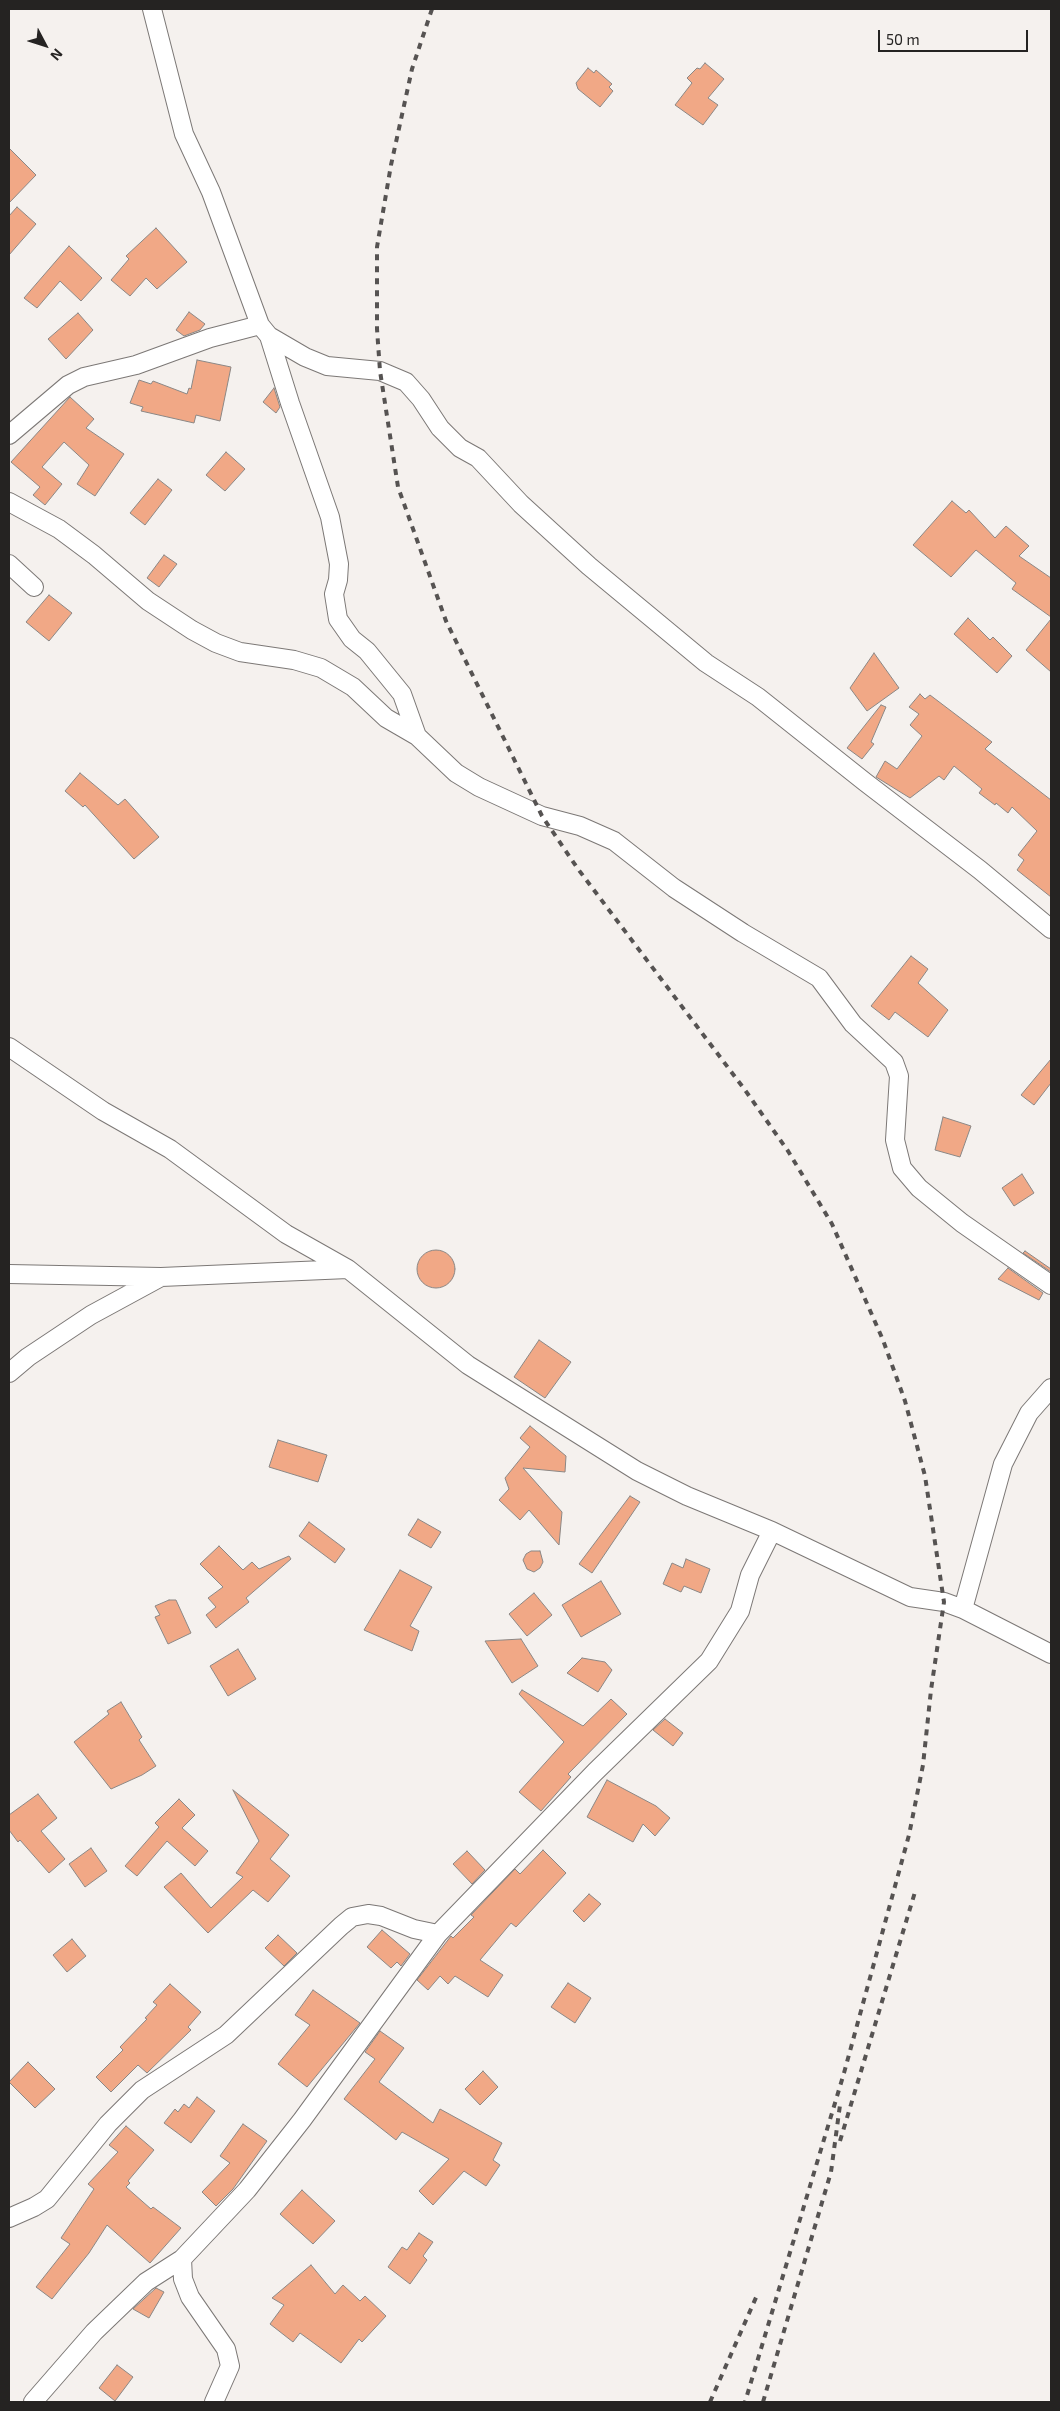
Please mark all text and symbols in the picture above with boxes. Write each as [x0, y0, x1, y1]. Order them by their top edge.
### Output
north arrow [20, 20, 70, 70]
scale bar [880, 20, 1030, 52]
text: 50 m [886, 30, 920, 48]
text: N [47, 46, 67, 64]

